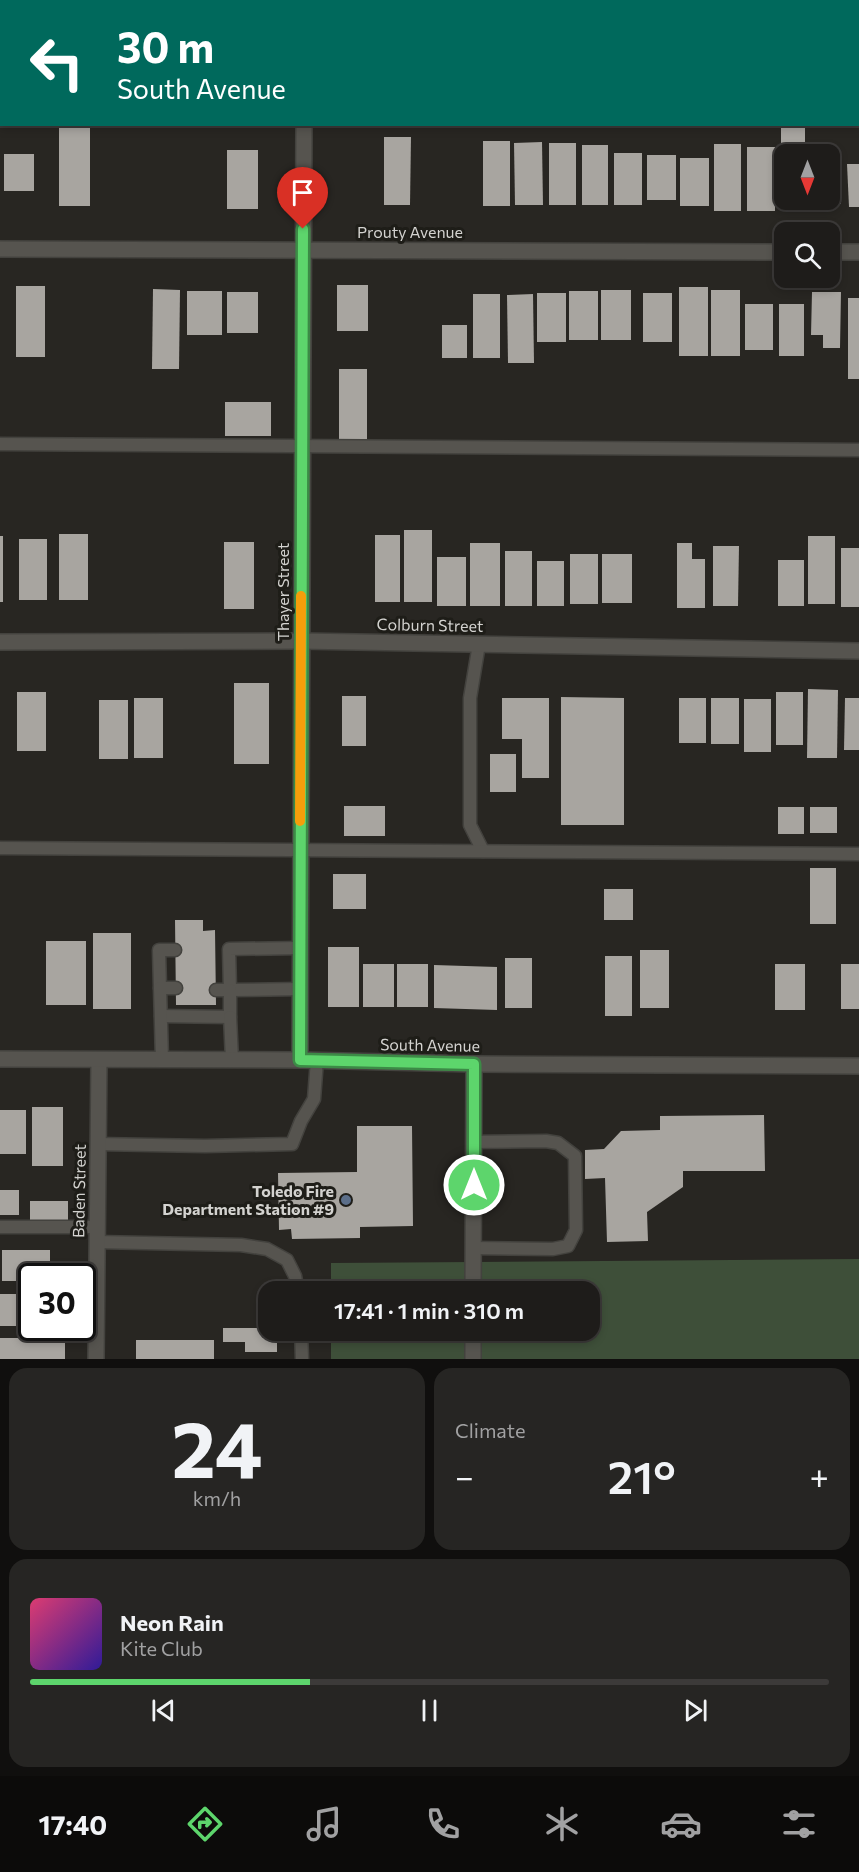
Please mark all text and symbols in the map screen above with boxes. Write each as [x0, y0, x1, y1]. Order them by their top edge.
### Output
text: 30 m [117, 20, 214, 72]
icon: left [18, 24, 96, 102]
text: South Avenue [117, 72, 286, 105]
north arrow [774, 144, 840, 210]
map controls [774, 144, 840, 288]
pin [277, 167, 328, 229]
icon: arrive [286, 176, 319, 209]
street label: Prouty Avenue [357, 222, 463, 241]
button: search [774, 222, 840, 288]
street label: Thayer Street [273, 542, 292, 641]
street label: Colburn Street [376, 614, 484, 635]
street label: South Avenue [380, 1034, 480, 1055]
street label: Baden Street [68, 1143, 89, 1238]
position arrow [442, 1153, 506, 1217]
place label: Toledo Fire Department Station #9 [162, 1181, 334, 1218]
marker: Toledo Fire Department Station #9 [339, 1193, 353, 1207]
speed limit sign: 30 [18, 1263, 96, 1341]
text: 17:41 · 1 min · 310 m [334, 1297, 524, 1324]
text: 24 [171, 1399, 263, 1494]
text: Climate [455, 1418, 525, 1442]
text: 21° [608, 1448, 676, 1503]
text: − [455, 1455, 474, 1496]
text: + [810, 1455, 829, 1496]
text: km/h [193, 1486, 241, 1510]
text: Neon Rain [120, 1609, 224, 1636]
text: Kite Club [120, 1636, 203, 1660]
icon: previous [147, 1694, 180, 1727]
icon: pause [413, 1694, 446, 1727]
icon: next [679, 1694, 712, 1727]
icon: directions [184, 1803, 226, 1845]
icon: music [303, 1803, 345, 1845]
icon: phone [422, 1803, 464, 1845]
icon: climate [541, 1803, 583, 1845]
icon: car [660, 1803, 702, 1845]
icon: filters [778, 1803, 820, 1845]
text: 17:40 [38, 1808, 107, 1841]

